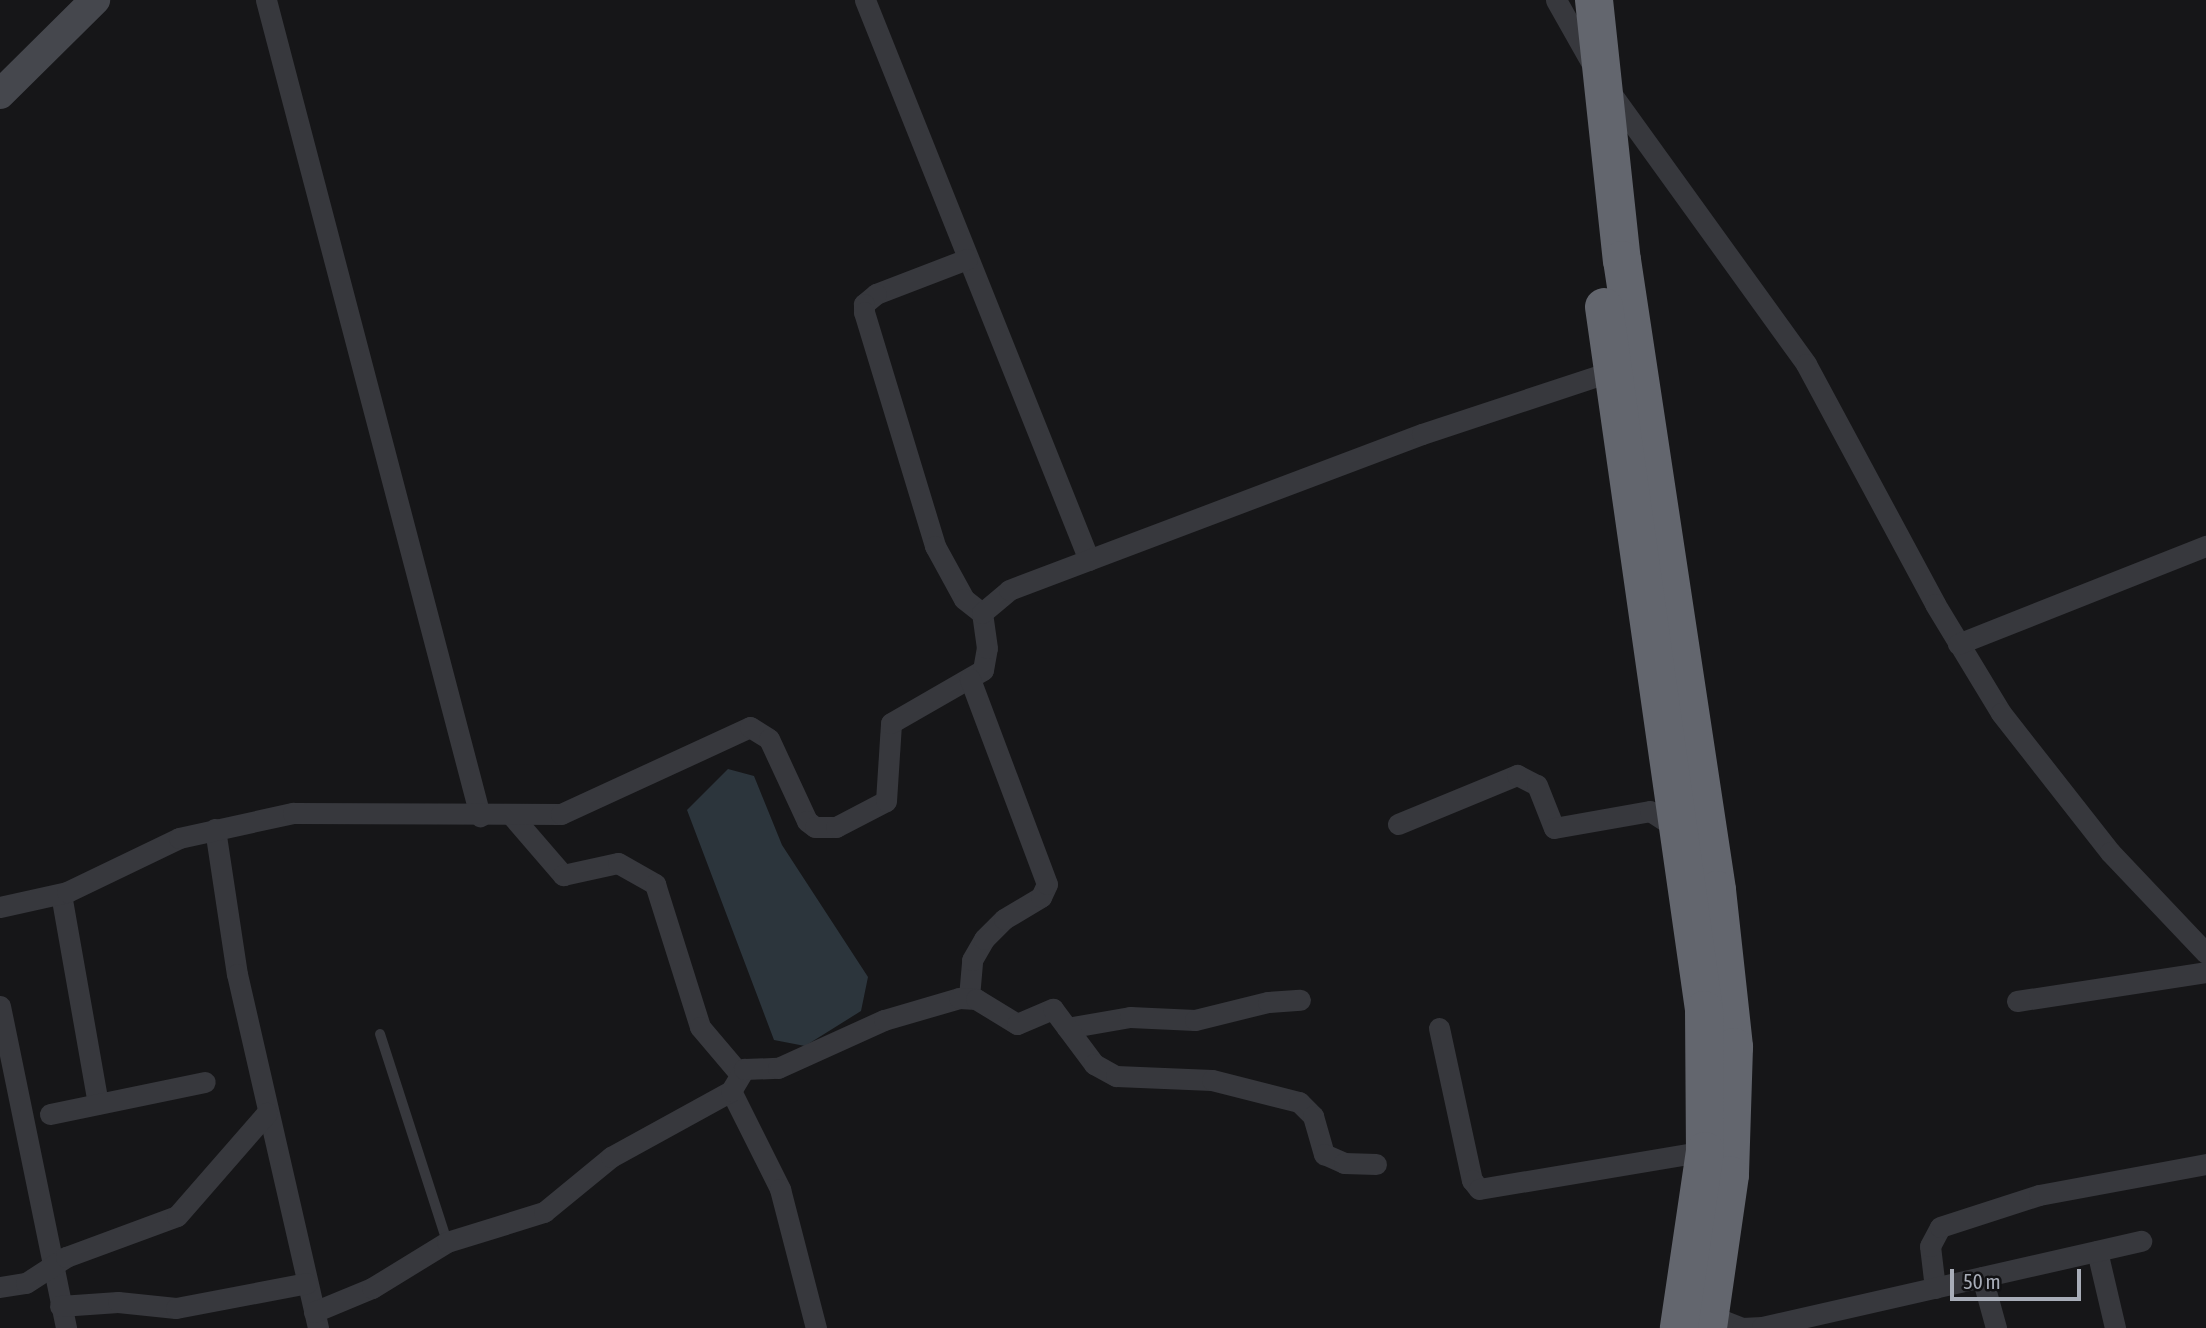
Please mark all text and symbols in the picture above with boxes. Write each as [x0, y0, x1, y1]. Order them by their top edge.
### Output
scale bar [1954, 1254, 2085, 1298]
text: 50 m [1963, 1269, 2001, 1293]

